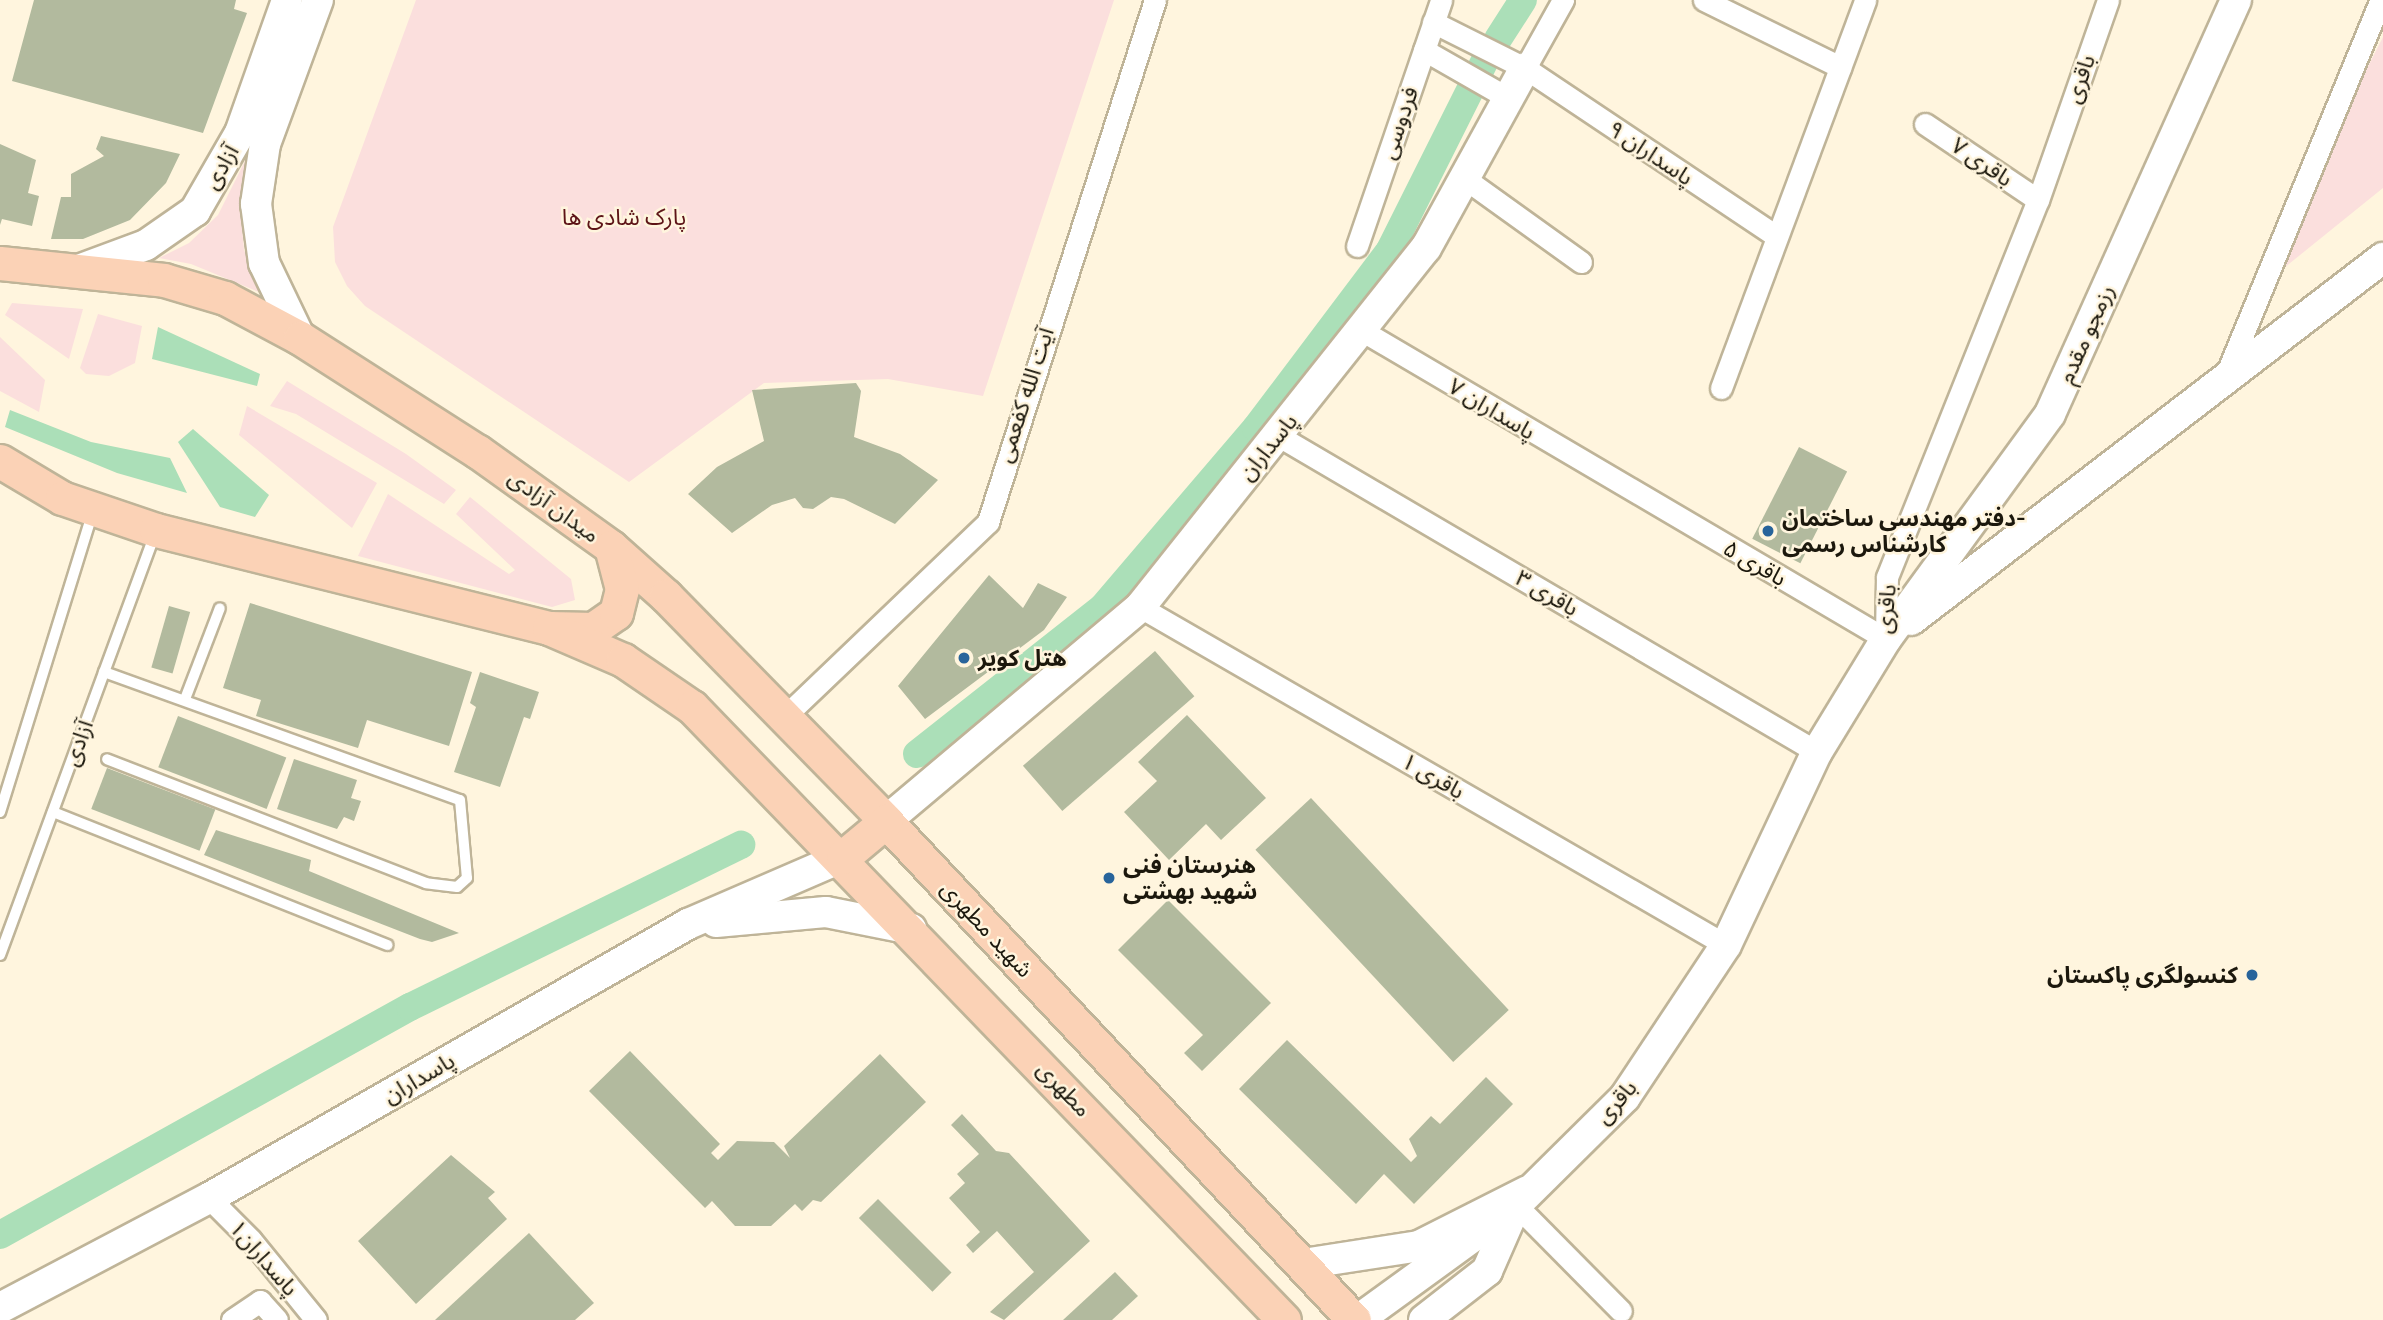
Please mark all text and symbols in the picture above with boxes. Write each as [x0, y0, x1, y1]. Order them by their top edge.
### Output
street label: باقری [2059, 51, 2101, 107]
street label: فردوسی [1374, 83, 1424, 163]
street label: پاسداران ۹ [1603, 115, 1699, 191]
street label: باقری ۷ [1946, 132, 2018, 192]
street label: آزادی [197, 140, 245, 194]
park label: پارک شادی ها [562, 203, 686, 231]
street label: رزمجو مقدم [2052, 280, 2120, 388]
street label: آیت الله کفعمی [990, 324, 1060, 466]
street label: پاسداران ۷ [1443, 372, 1541, 446]
street label: پاسداران [1233, 408, 1303, 486]
street label: میدان آزادی [503, 464, 605, 548]
place label: دفتر مهندسی ساختمان- کارشناس رسمی [1782, 504, 2026, 558]
marker: دفتر مهندسی ساختمان- کارشناس رسمی [1760, 523, 1776, 539]
street label: باقری ۵ [1719, 534, 1791, 592]
street label: باقری ۳ [1511, 564, 1583, 622]
street label: باقری [1870, 583, 1902, 635]
place label: هتل کویر [978, 644, 1067, 672]
marker: هتل کویر [956, 650, 972, 666]
street label: آزادی [57, 716, 99, 770]
street label: باقری ۱ [1397, 747, 1469, 805]
place label: هنرستان فنی شهید بهشتی [1123, 851, 1257, 905]
marker: هنرستان فنی شهید بهشتی [1101, 870, 1117, 886]
street label: شهید مطهری [935, 875, 1039, 983]
place label: کنسولگری پاکستان [2047, 961, 2238, 989]
marker: کنسولگری پاکستان [2244, 967, 2260, 983]
street label: پاسداران [378, 1046, 460, 1110]
street label: مطهری [1031, 1055, 1097, 1123]
street label: باقری [1589, 1074, 1643, 1130]
street label: پاسداران۱ [224, 1214, 304, 1302]

